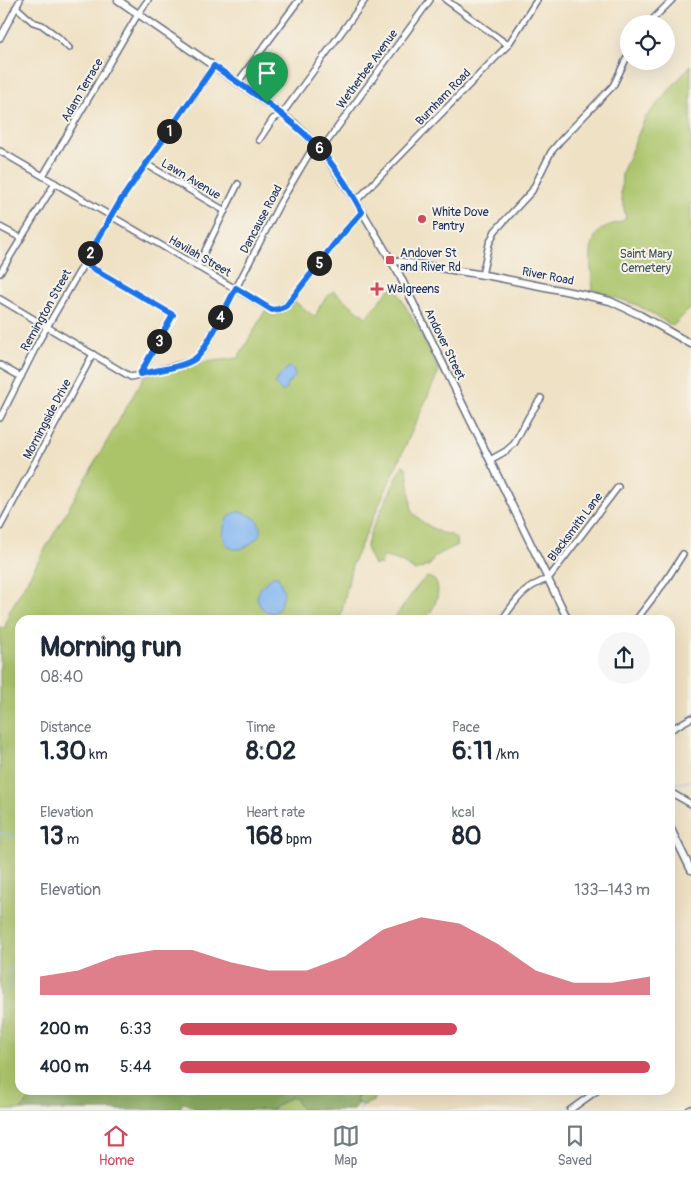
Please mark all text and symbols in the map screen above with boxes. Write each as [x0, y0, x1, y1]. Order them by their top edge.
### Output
map controls [620, 15, 675, 70]
button: locate [620, 15, 675, 70]
street label: Wetherbee Avenue [334, 27, 401, 112]
pin [246, 52, 288, 103]
street label: Adam Terrace [58, 56, 107, 125]
icon: arrive [253, 59, 281, 87]
street label: Burnham Road [413, 66, 474, 129]
pin: 1 [156, 118, 182, 144]
text: 1 [167, 123, 172, 140]
pin: 6 [306, 136, 332, 160]
text: 6 [315, 140, 324, 157]
street label: Lawn Avenue [158, 156, 223, 203]
street label: Dancause Road [237, 182, 286, 256]
place label: White Dove Pantry [432, 205, 489, 234]
marker: White Dove Pantry [416, 213, 428, 225]
street label: Havilah Street [166, 232, 234, 280]
pin: 2 [78, 240, 102, 266]
text: 2 [87, 245, 94, 262]
place label: Andover St and River Rd [400, 246, 461, 275]
park label: Saint Mary Cemetery [620, 247, 672, 276]
pin: 5 [306, 250, 332, 276]
marker: Andover St and River Rd [384, 254, 396, 266]
text: 5 [316, 255, 323, 272]
street label: River Road [521, 264, 575, 289]
street label: Remington Street [18, 267, 75, 354]
place label: Walgreens [387, 282, 440, 297]
marker: Walgreens [371, 283, 383, 295]
pin: 4 [208, 304, 232, 330]
street label: Andover Street [421, 306, 468, 382]
text: 4 [216, 309, 225, 326]
pin: 3 [146, 328, 172, 354]
text: 3 [156, 333, 163, 350]
street label: Morningside Drive [20, 377, 75, 462]
street label: Blacksmith Lane [545, 490, 606, 565]
text: Morning run [40, 630, 182, 665]
button: share [598, 632, 650, 684]
text: 08:40 [40, 667, 83, 687]
text: Distance [40, 719, 91, 736]
text: Time [246, 719, 275, 736]
text: Pace [452, 719, 480, 736]
text: 1.30 [40, 736, 86, 767]
text: 8:02 [246, 736, 296, 767]
text: 6:11 [452, 736, 493, 767]
text: km [86, 746, 108, 763]
text: /km [493, 746, 519, 763]
text: Elevation [40, 804, 93, 821]
text: Heart rate [246, 804, 305, 821]
text: kcal [452, 804, 475, 821]
text: 13 [40, 821, 64, 852]
text: 168 [246, 821, 283, 852]
text: 80 [452, 821, 482, 852]
text: m [64, 831, 79, 848]
text: bpm [283, 831, 312, 848]
text: Elevation [40, 880, 101, 900]
text: 133–143 m [574, 880, 650, 900]
text: 200 m [40, 1019, 88, 1039]
text: 6:33 [120, 1019, 151, 1039]
text: 400 m [40, 1057, 89, 1077]
text: 5:44 [120, 1057, 152, 1077]
tab: Home [99, 1122, 134, 1169]
tab: Map [332, 1122, 360, 1169]
tab: Saved [557, 1122, 592, 1169]

